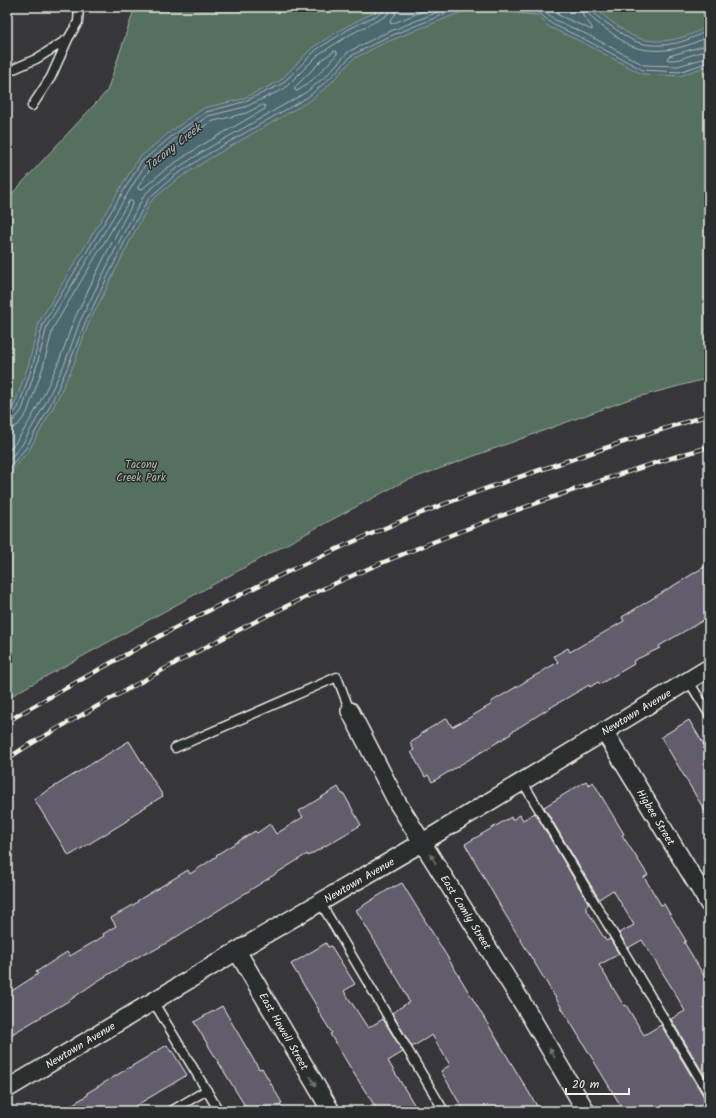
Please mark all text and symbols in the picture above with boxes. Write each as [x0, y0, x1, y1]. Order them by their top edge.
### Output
water label: Tacony Creek [141, 118, 208, 176]
park label: Tacony Creek Park [116, 456, 167, 487]
street label: Newtown Avenue [598, 685, 675, 741]
street label: Higbee Street [631, 786, 680, 850]
street label: Newtown Avenue [321, 853, 398, 908]
one-way arrow [429, 853, 436, 865]
street label: East Comly Street [435, 872, 496, 954]
street label: East Howell Street [253, 989, 313, 1074]
street label: Newtown Avenue [42, 1018, 119, 1074]
one-way arrow [549, 1047, 556, 1059]
scale bar [566, 1070, 629, 1096]
one-way arrow [310, 1075, 317, 1087]
text: 20 m [572, 1075, 600, 1094]

